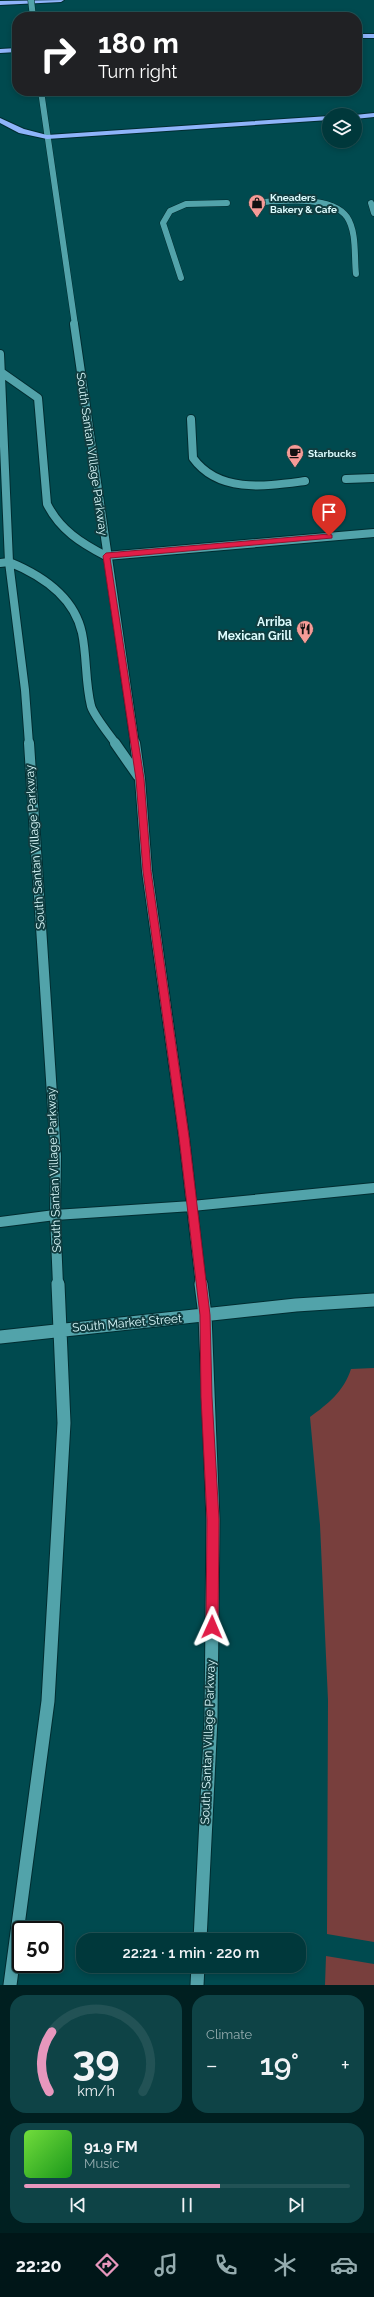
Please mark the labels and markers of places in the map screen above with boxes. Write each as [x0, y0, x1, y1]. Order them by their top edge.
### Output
place label: Kneaders Bakery & Cafe [270, 192, 337, 215]
shop icon: Kneaders Bakery & Cafe [247, 193, 267, 218]
cafe icon: Starbucks [285, 443, 305, 468]
place label: Starbucks [308, 448, 356, 459]
pin [312, 495, 346, 536]
place label: Arriba Mexican Grill [218, 615, 292, 643]
restaurant icon: Arriba Mexican Grill [295, 619, 315, 644]

